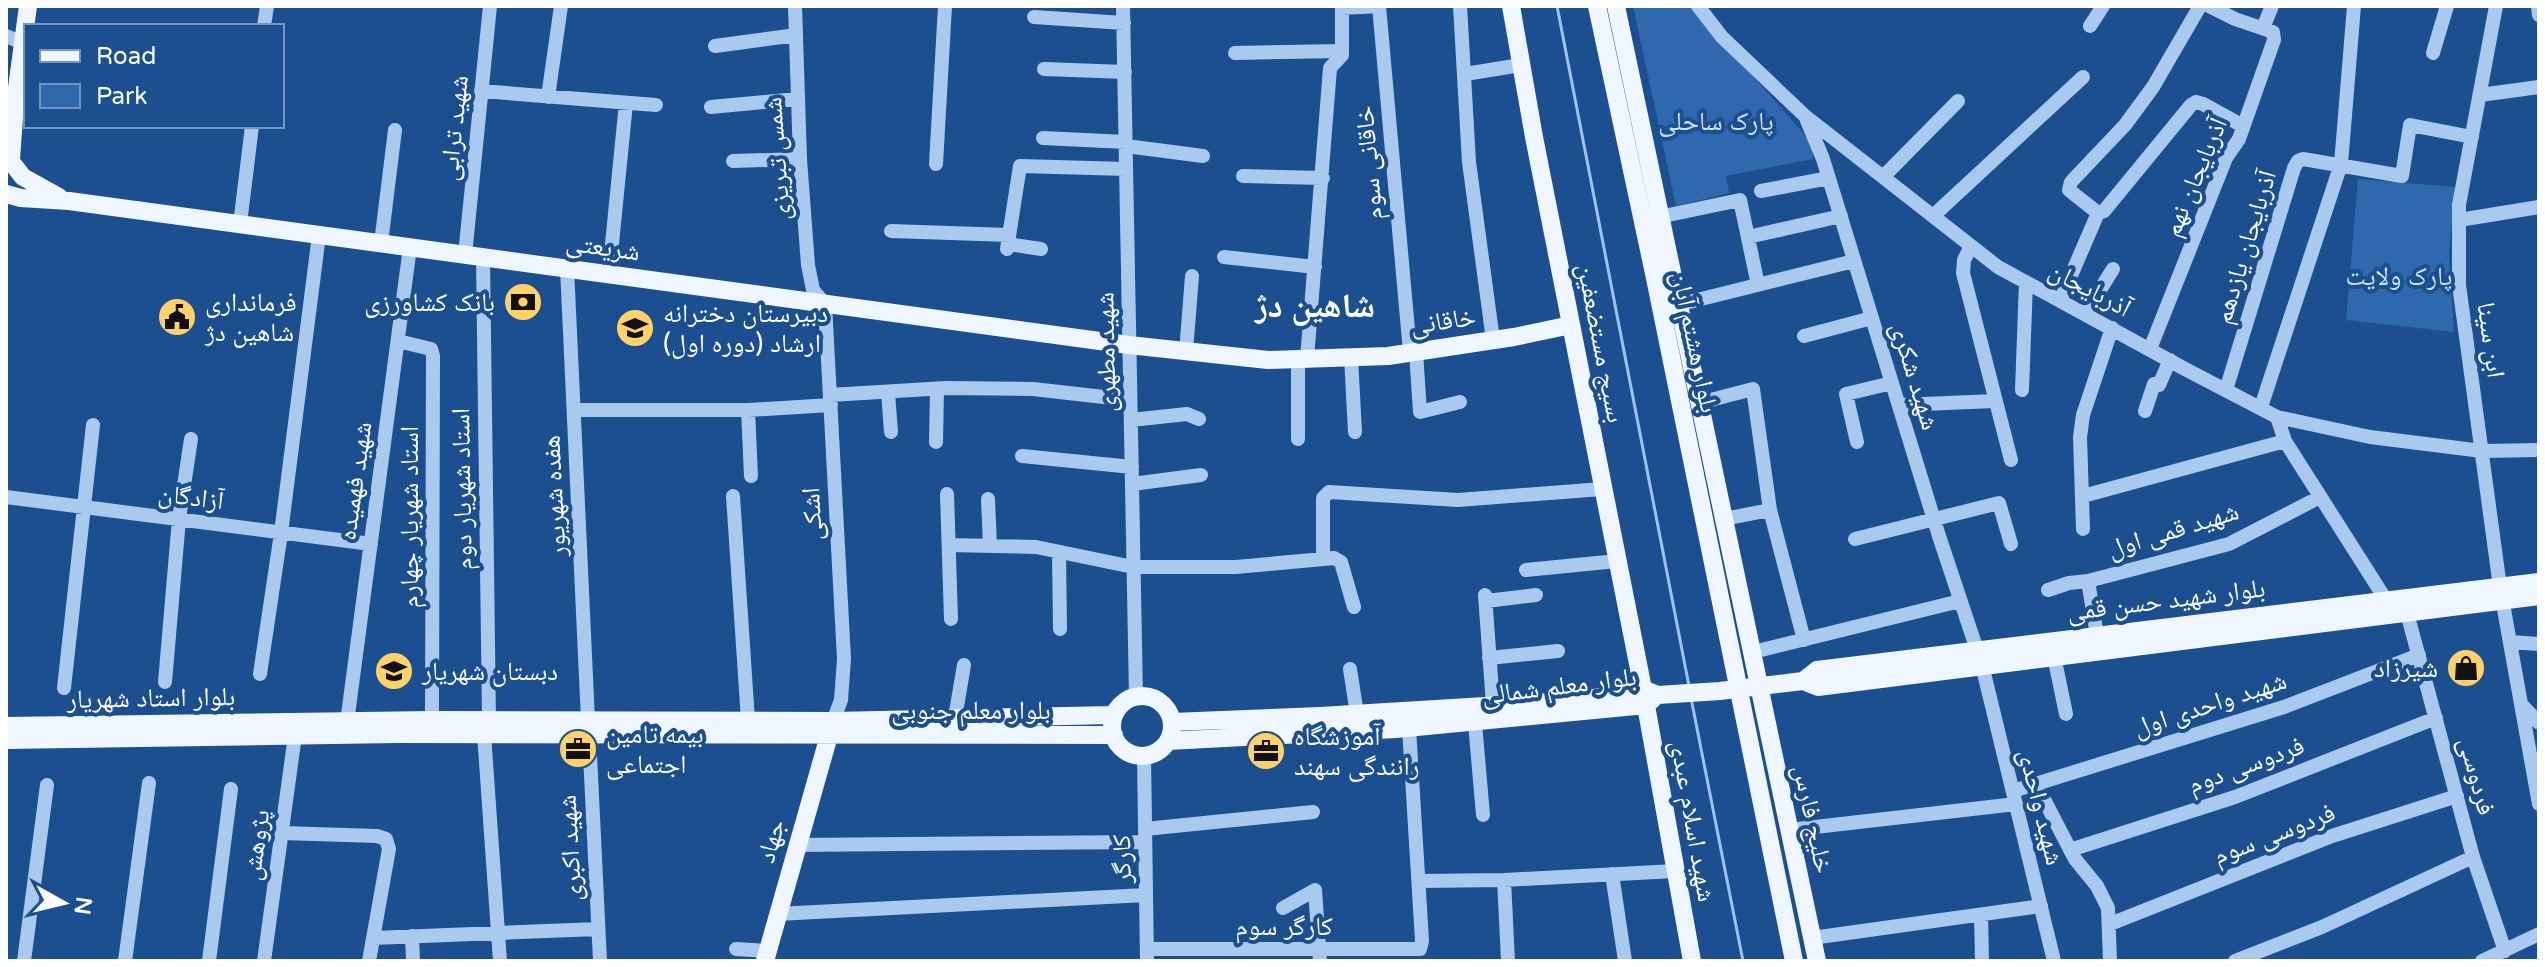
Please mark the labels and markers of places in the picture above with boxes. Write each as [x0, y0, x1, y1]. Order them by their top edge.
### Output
bank icon: بانک کشاورزی [502, 281, 544, 323]
place label: فرمانداری شاهین دژ [204, 287, 297, 348]
place label: بانک کشاورزی [364, 287, 495, 318]
public building icon: فرمانداری شاهین دژ [156, 296, 198, 338]
place label: دبیرستان دخترانه ارشاد (دوره اول) [663, 298, 828, 359]
school or university icon: دبیرستان دخترانه ارشاد (دوره اول) [614, 307, 656, 349]
shop icon: شیرزاد [2445, 647, 2487, 689]
school or university icon: دبستان شهریار [373, 650, 415, 692]
place label: شیرزاد [2374, 653, 2438, 684]
place label: دبستان شهریار [421, 656, 558, 687]
place label: بیمه تامین اجتماعی [606, 719, 704, 780]
place label: آموزشگاه رانندگی سهند [1294, 721, 1420, 782]
office icon: بیمه تامین اجتماعی [557, 728, 599, 770]
office icon: آموزشگاه رانندگی سهند [1245, 730, 1287, 772]

